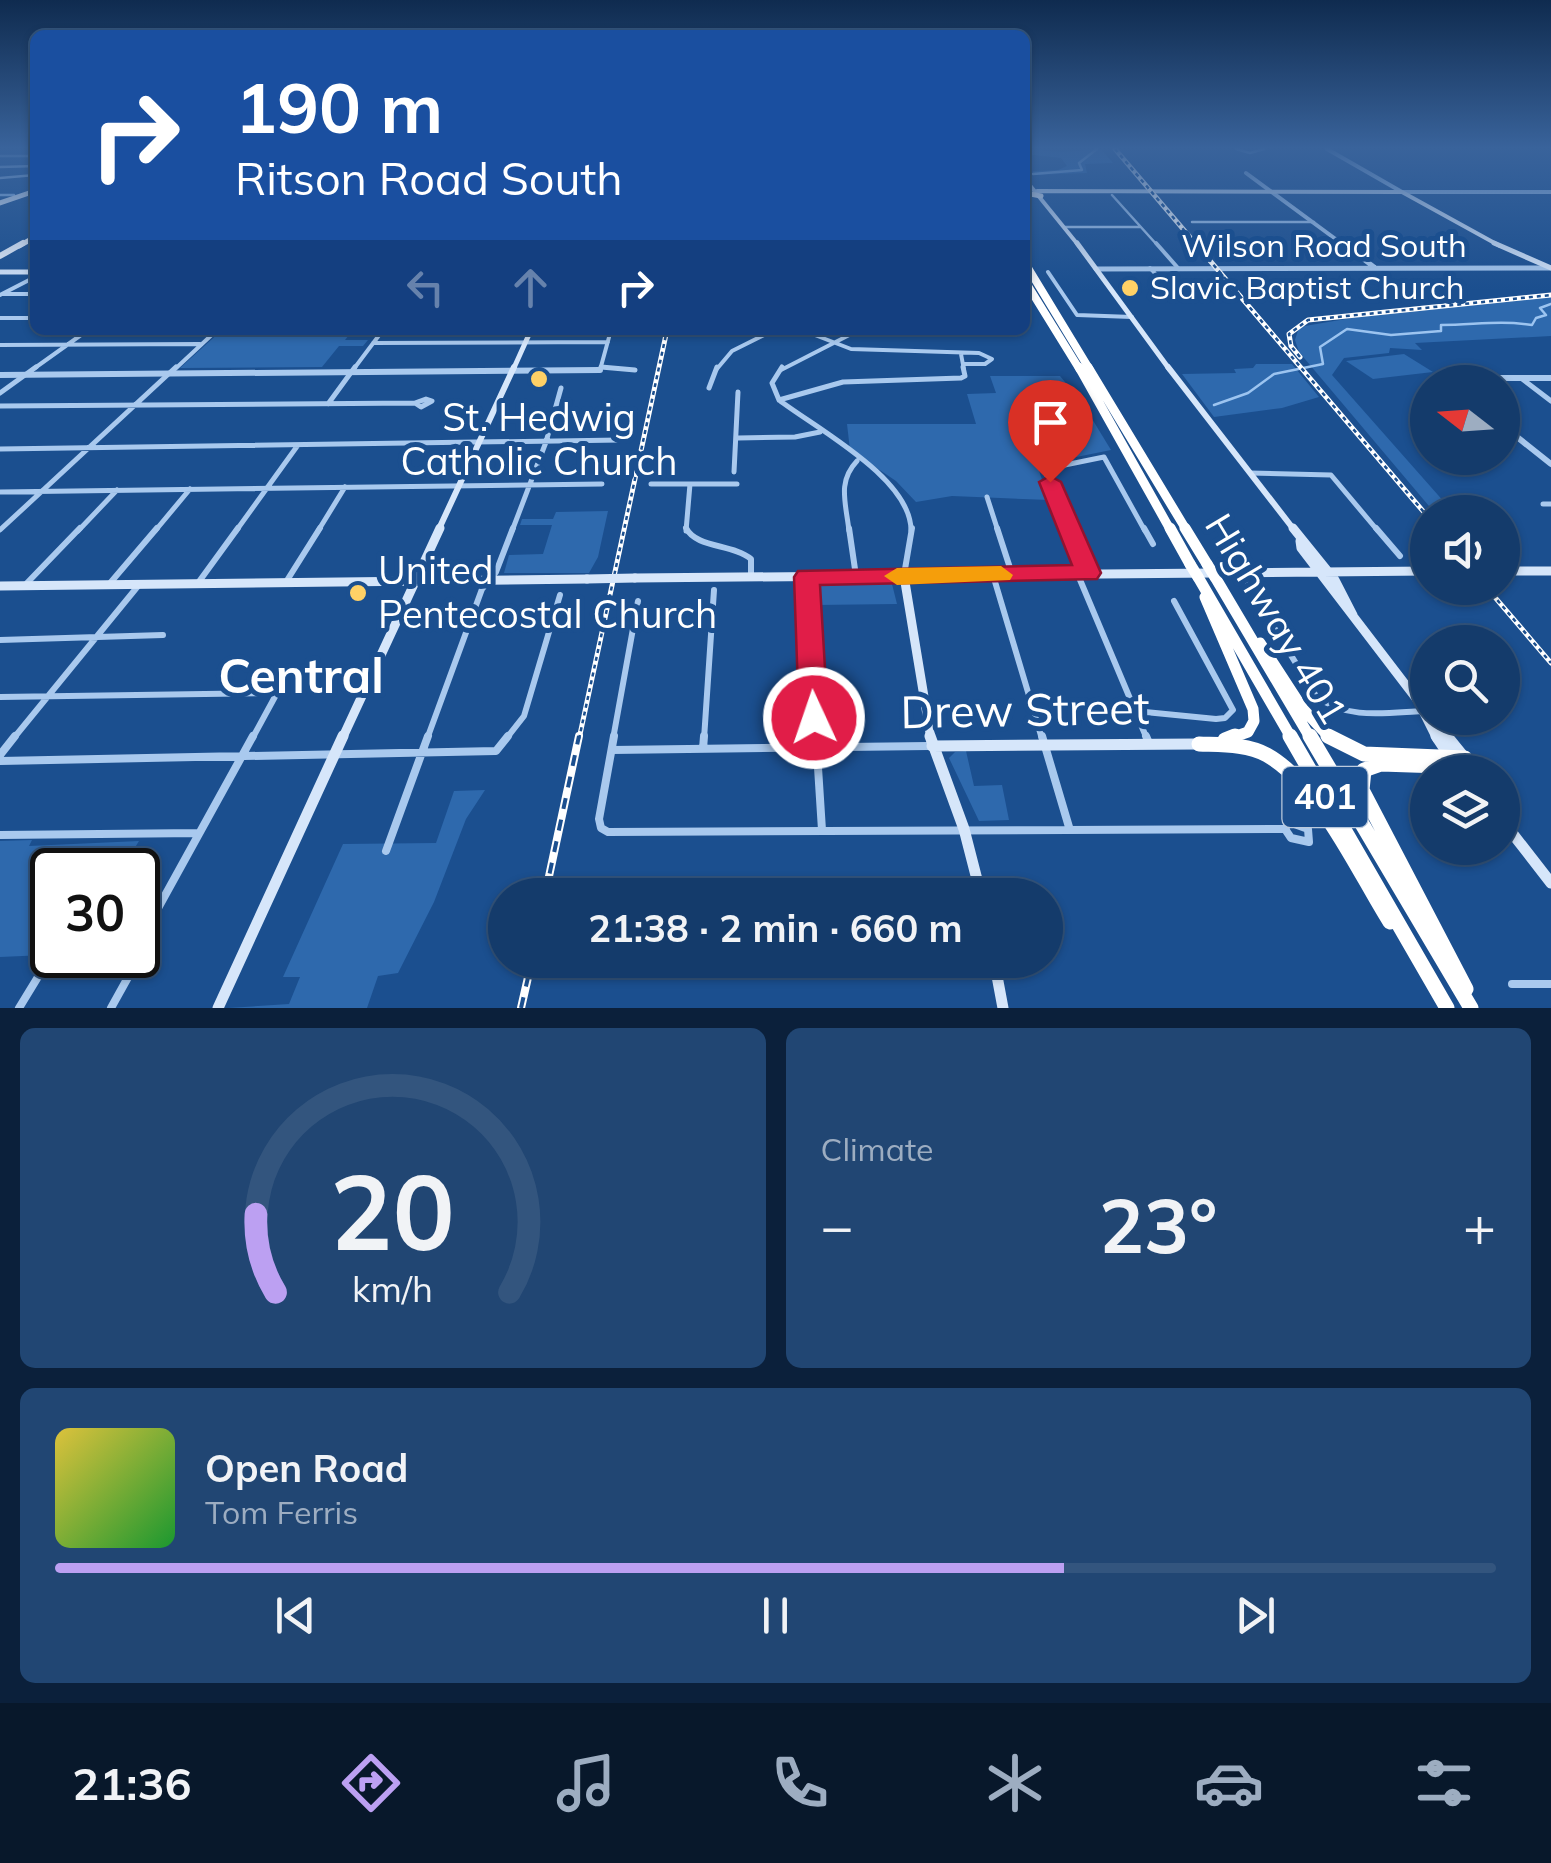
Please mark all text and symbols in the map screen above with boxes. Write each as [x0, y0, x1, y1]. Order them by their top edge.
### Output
text: 190 m [235, 63, 443, 151]
icon: right [70, 70, 200, 200]
text: Ritson Road South [235, 150, 623, 206]
street label: Wilson Road South [1181, 225, 1467, 265]
icon: left [398, 260, 453, 315]
icon: ahead [503, 260, 558, 315]
icon: right [608, 260, 663, 315]
place label: Slavic Baptist Church [1150, 267, 1465, 307]
marker: Slavic Baptist Church [1119, 277, 1141, 299]
north arrow [1410, 365, 1520, 475]
map controls [1410, 365, 1520, 865]
marker: St. Hedwig Catholic Church [528, 368, 550, 390]
pin [1008, 380, 1093, 483]
place label: St. Hedwig Catholic Church [400, 393, 678, 485]
icon: arrive [1023, 395, 1078, 450]
button: sound [1410, 495, 1520, 605]
street label: Highway 401 [1195, 505, 1358, 732]
place label: United Pentecostal Church [378, 546, 717, 638]
marker: United Pentecostal Church [347, 582, 369, 604]
button: search [1410, 625, 1520, 735]
district label: Central [218, 645, 384, 705]
position arrow [762, 666, 866, 770]
street label: Drew Street [900, 679, 1150, 739]
button: layers [1410, 755, 1520, 865]
road number: 401 [1282, 767, 1368, 827]
speed limit sign: 30 [30, 848, 160, 978]
text: 21:38 · 2 min · 660 m [588, 904, 963, 952]
text: Climate [821, 1129, 933, 1169]
text: 20 [330, 1145, 455, 1276]
text: 23° [1099, 1178, 1217, 1272]
text: − [821, 1191, 854, 1260]
text: + [1463, 1191, 1496, 1260]
text: km/h [352, 1266, 433, 1311]
text: Open Road [205, 1444, 408, 1492]
text: Tom Ferris [205, 1492, 358, 1532]
icon: previous [268, 1588, 323, 1643]
icon: pause [748, 1588, 803, 1643]
icon: next [1228, 1588, 1283, 1643]
icon: directions [336, 1748, 406, 1818]
icon: music [551, 1748, 621, 1818]
icon: phone [765, 1748, 835, 1818]
icon: climate [980, 1748, 1050, 1818]
icon: car [1194, 1748, 1264, 1818]
icon: filters [1409, 1748, 1479, 1818]
text: 21:36 [72, 1755, 191, 1811]

